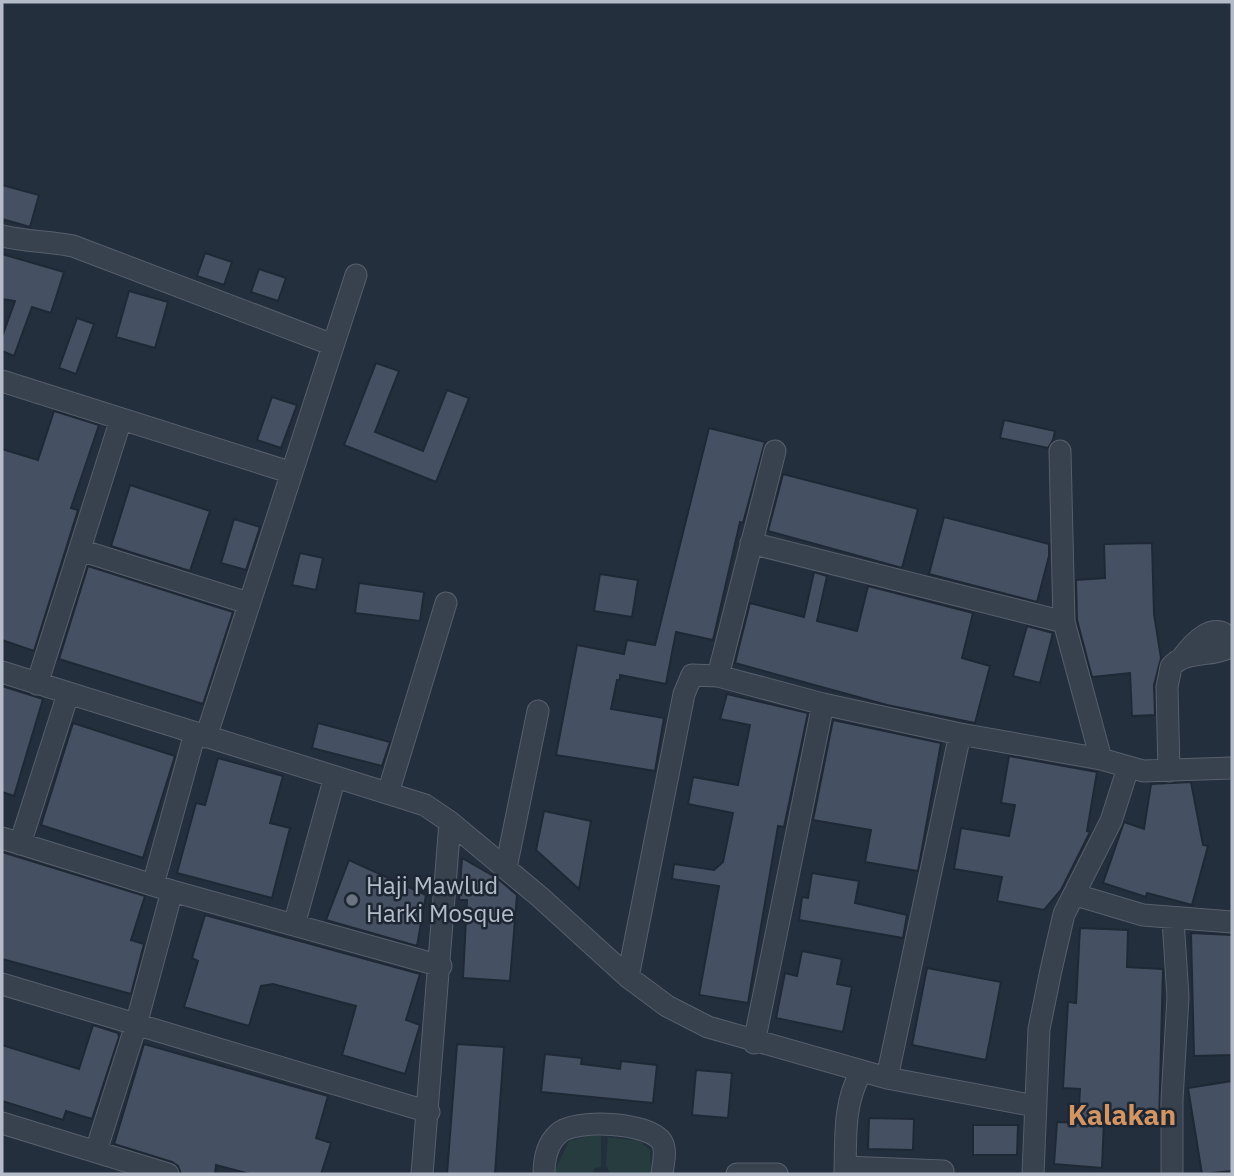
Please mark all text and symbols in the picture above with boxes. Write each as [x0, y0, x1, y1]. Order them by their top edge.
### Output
place label: Haji Mawlud Harki Mosque [366, 869, 514, 929]
marker: Haji Mawlud Harki Mosque [344, 892, 360, 908]
district label: Kalakan [1068, 1096, 1176, 1133]

